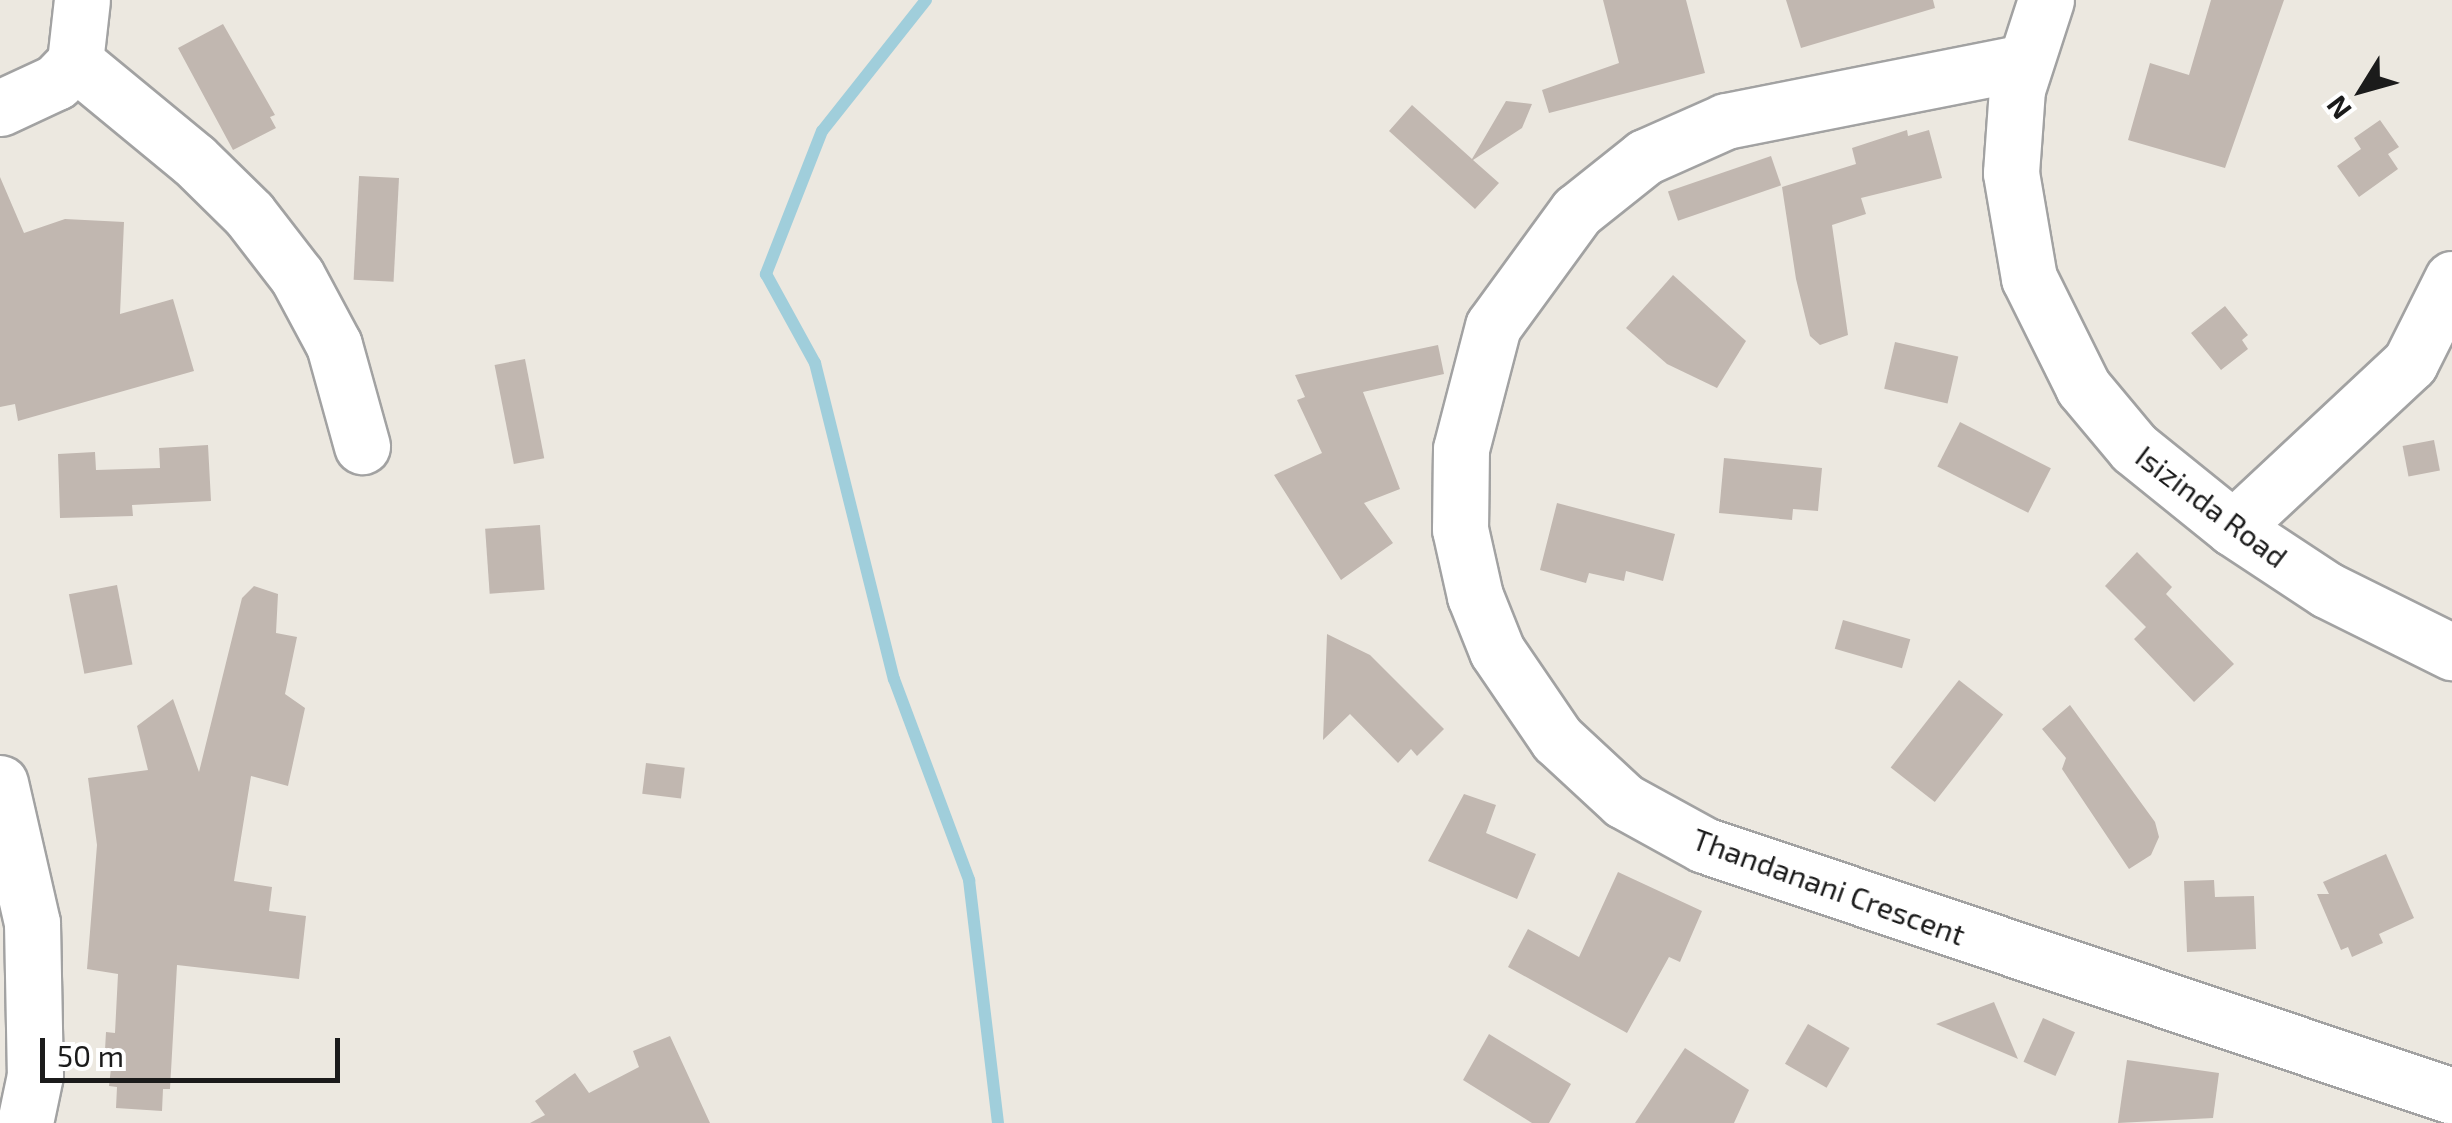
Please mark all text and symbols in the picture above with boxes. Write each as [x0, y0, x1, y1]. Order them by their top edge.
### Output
north arrow [2312, 40, 2412, 140]
text: N [2318, 90, 2358, 126]
street label: Isizinda Road [2129, 437, 2295, 575]
street label: Thandanani Crescent [1688, 820, 1970, 952]
scale bar [45, 1018, 345, 1080]
text: 50 m [57, 1037, 124, 1073]

